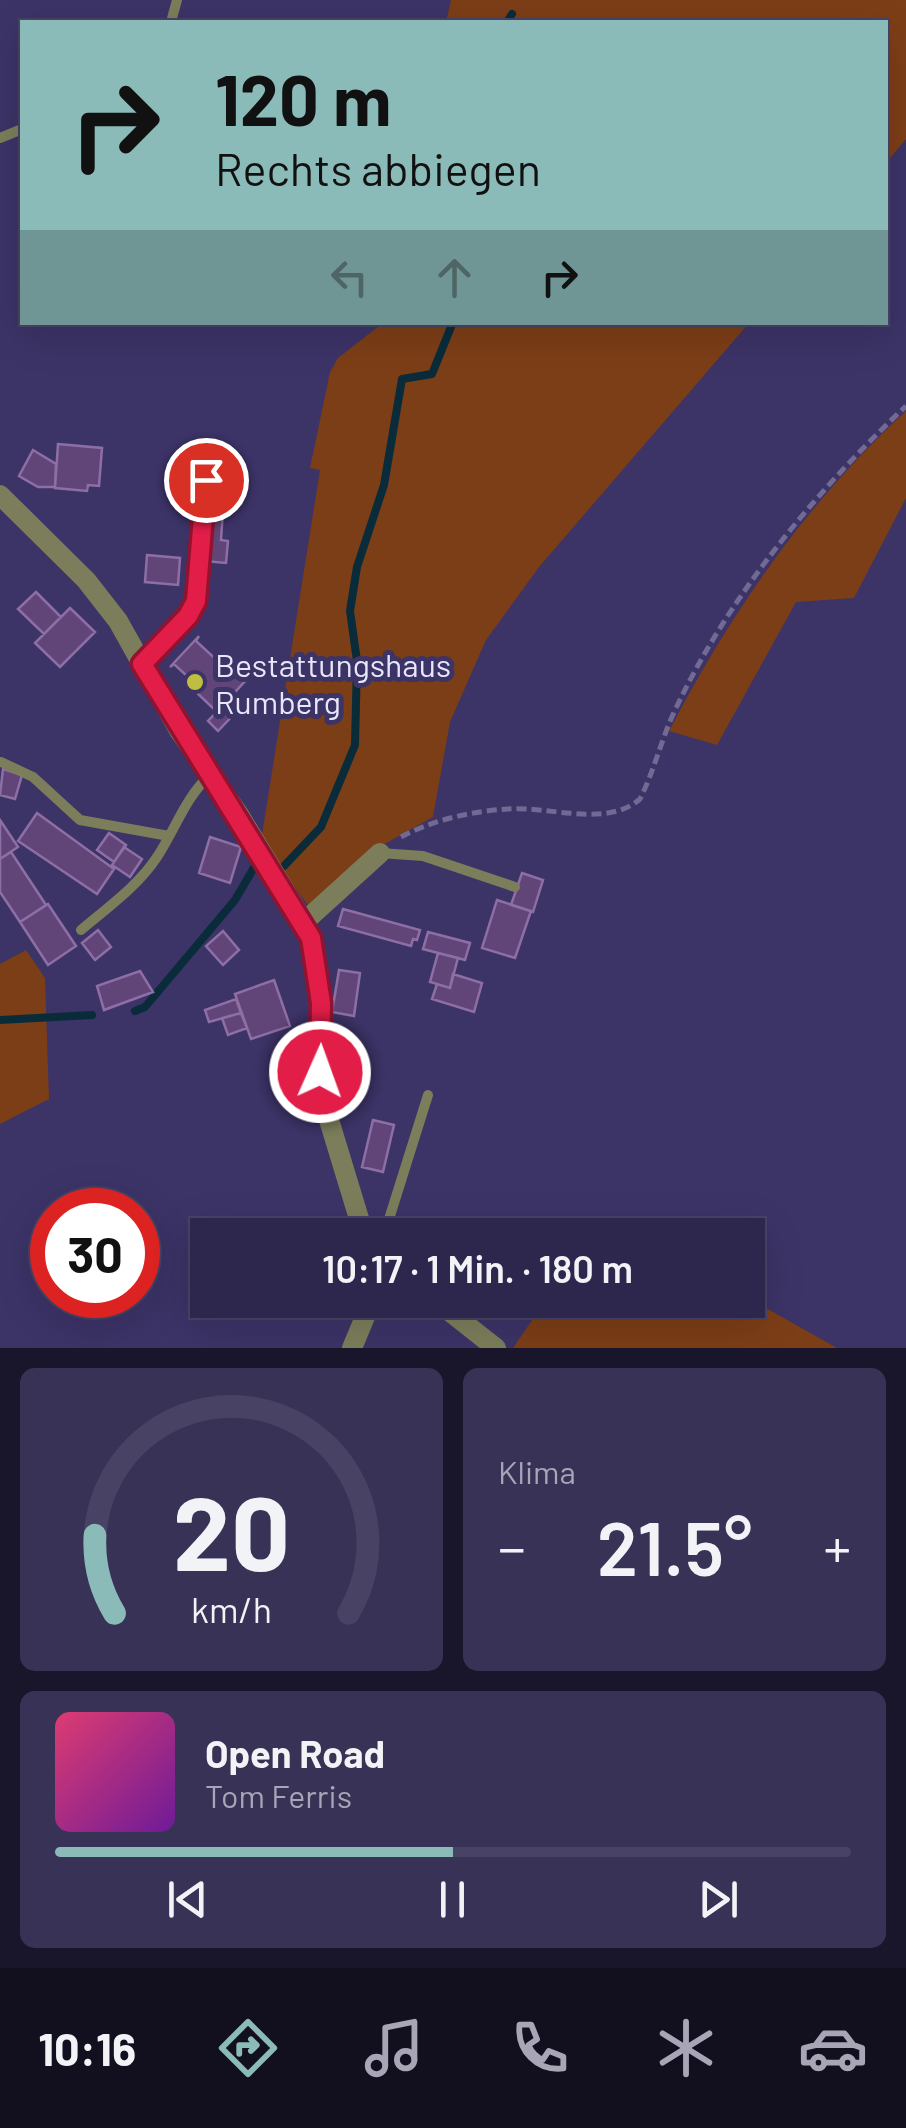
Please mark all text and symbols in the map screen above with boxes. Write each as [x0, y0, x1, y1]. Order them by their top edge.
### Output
text: 120 m [215, 56, 391, 140]
icon: right [50, 60, 180, 190]
text: Rechts abbiegen [215, 141, 541, 195]
icon: left [322, 250, 377, 305]
icon: ahead [427, 250, 482, 305]
icon: right [532, 250, 587, 305]
pin [164, 438, 249, 523]
icon: arrive [179, 453, 234, 508]
place label: Bestattungshaus Rumberg [215, 645, 451, 720]
marker: Bestattungshaus Rumberg [184, 671, 206, 693]
position arrow [268, 1020, 372, 1124]
speed limit sign: 30 [30, 1188, 160, 1318]
text: 10:17 · 1 Min. · 180 m [322, 1245, 633, 1291]
text: Klima [498, 1452, 576, 1490]
text: 20 [173, 1467, 290, 1592]
text: 21.5° [597, 1501, 752, 1591]
text: − [498, 1513, 526, 1579]
text: + [823, 1513, 851, 1579]
text: km/h [191, 1587, 272, 1630]
text: Open Road [205, 1730, 385, 1776]
text: Tom Ferris [205, 1776, 352, 1814]
icon: previous [160, 1872, 215, 1927]
icon: pause [425, 1872, 480, 1927]
icon: next [691, 1872, 746, 1927]
icon: directions [213, 2013, 283, 2083]
icon: music [359, 2013, 429, 2083]
icon: phone [505, 2013, 575, 2083]
icon: climate [651, 2013, 721, 2083]
icon: car [798, 2013, 868, 2083]
text: 10:16 [38, 2021, 136, 2075]

